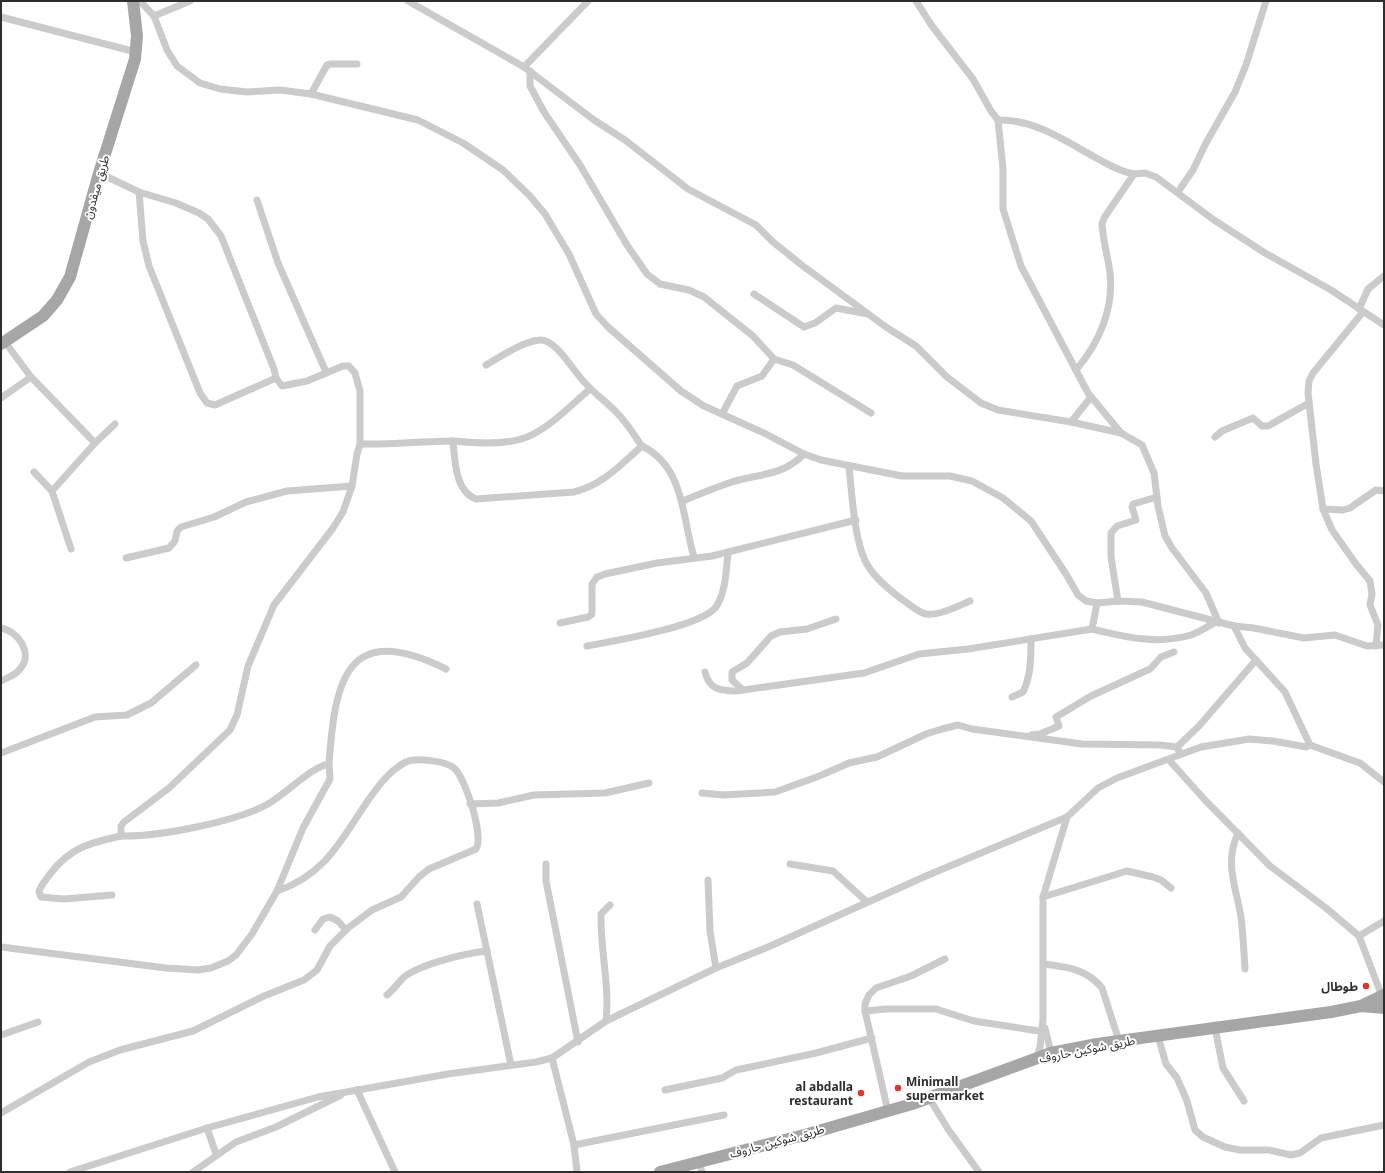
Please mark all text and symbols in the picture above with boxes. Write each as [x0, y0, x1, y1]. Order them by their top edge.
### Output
street label: طريق ميفدون [79, 153, 113, 221]
place label: طوطال [1321, 978, 1358, 995]
marker: طوطال [1361, 981, 1371, 991]
street label: طريق شوكين حاروف [1038, 1031, 1136, 1067]
place label: Minimall supermarket [906, 1073, 984, 1104]
place label: al abdalla restaurant [789, 1078, 853, 1109]
marker: Minimall supermarket [893, 1083, 903, 1093]
marker: al abdalla restaurant [856, 1088, 866, 1098]
street label: طريق شوكين حاروف [728, 1120, 826, 1162]

